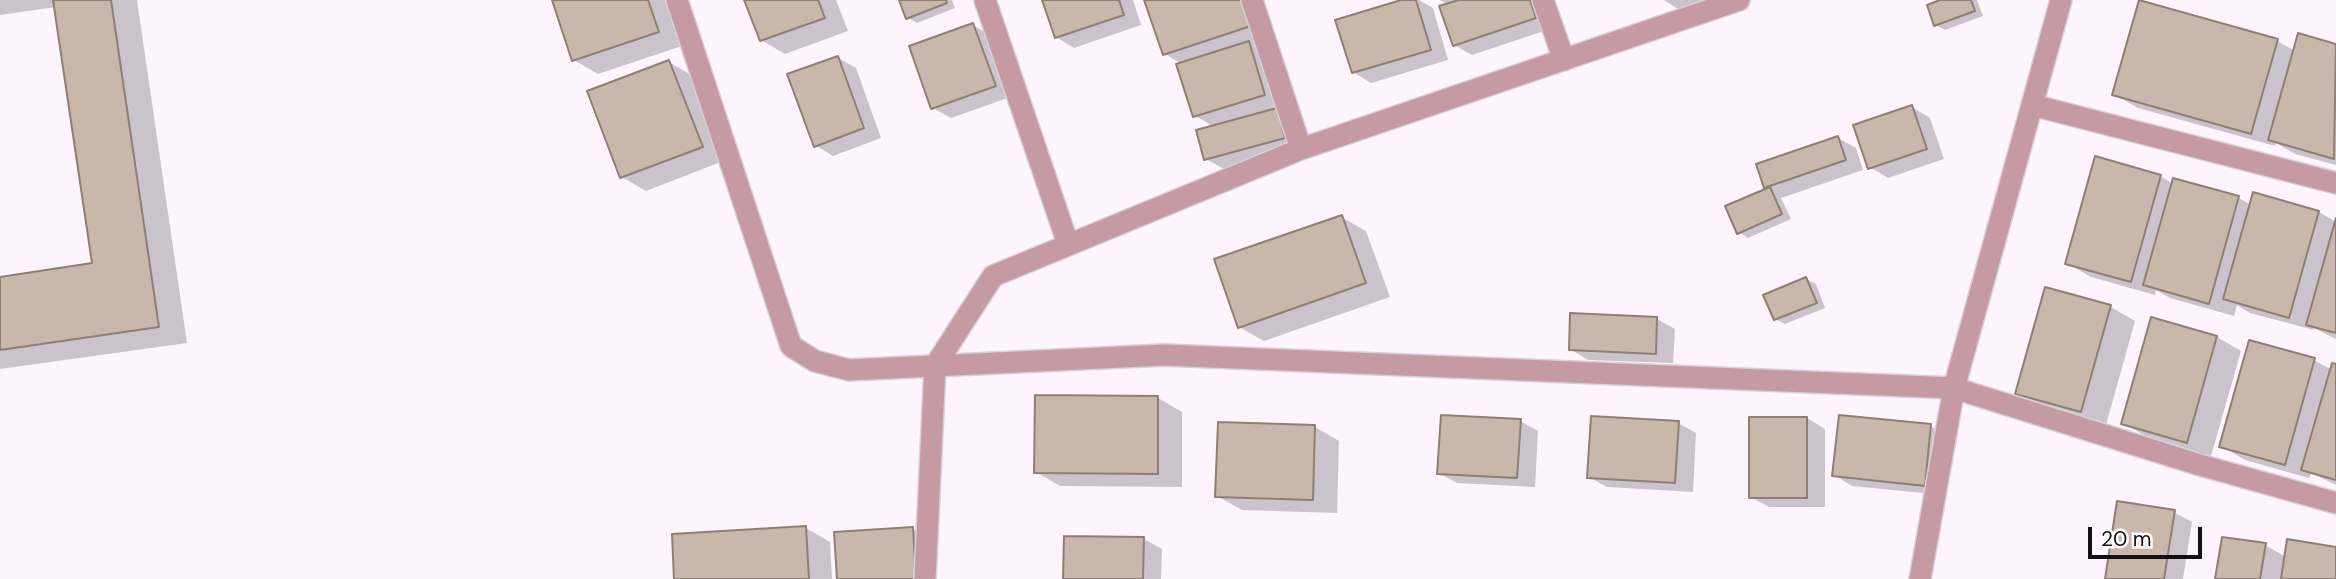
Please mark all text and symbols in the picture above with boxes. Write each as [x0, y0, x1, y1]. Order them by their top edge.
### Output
scale bar [2091, 512, 2205, 556]
text: 20 m [2101, 525, 2152, 553]

